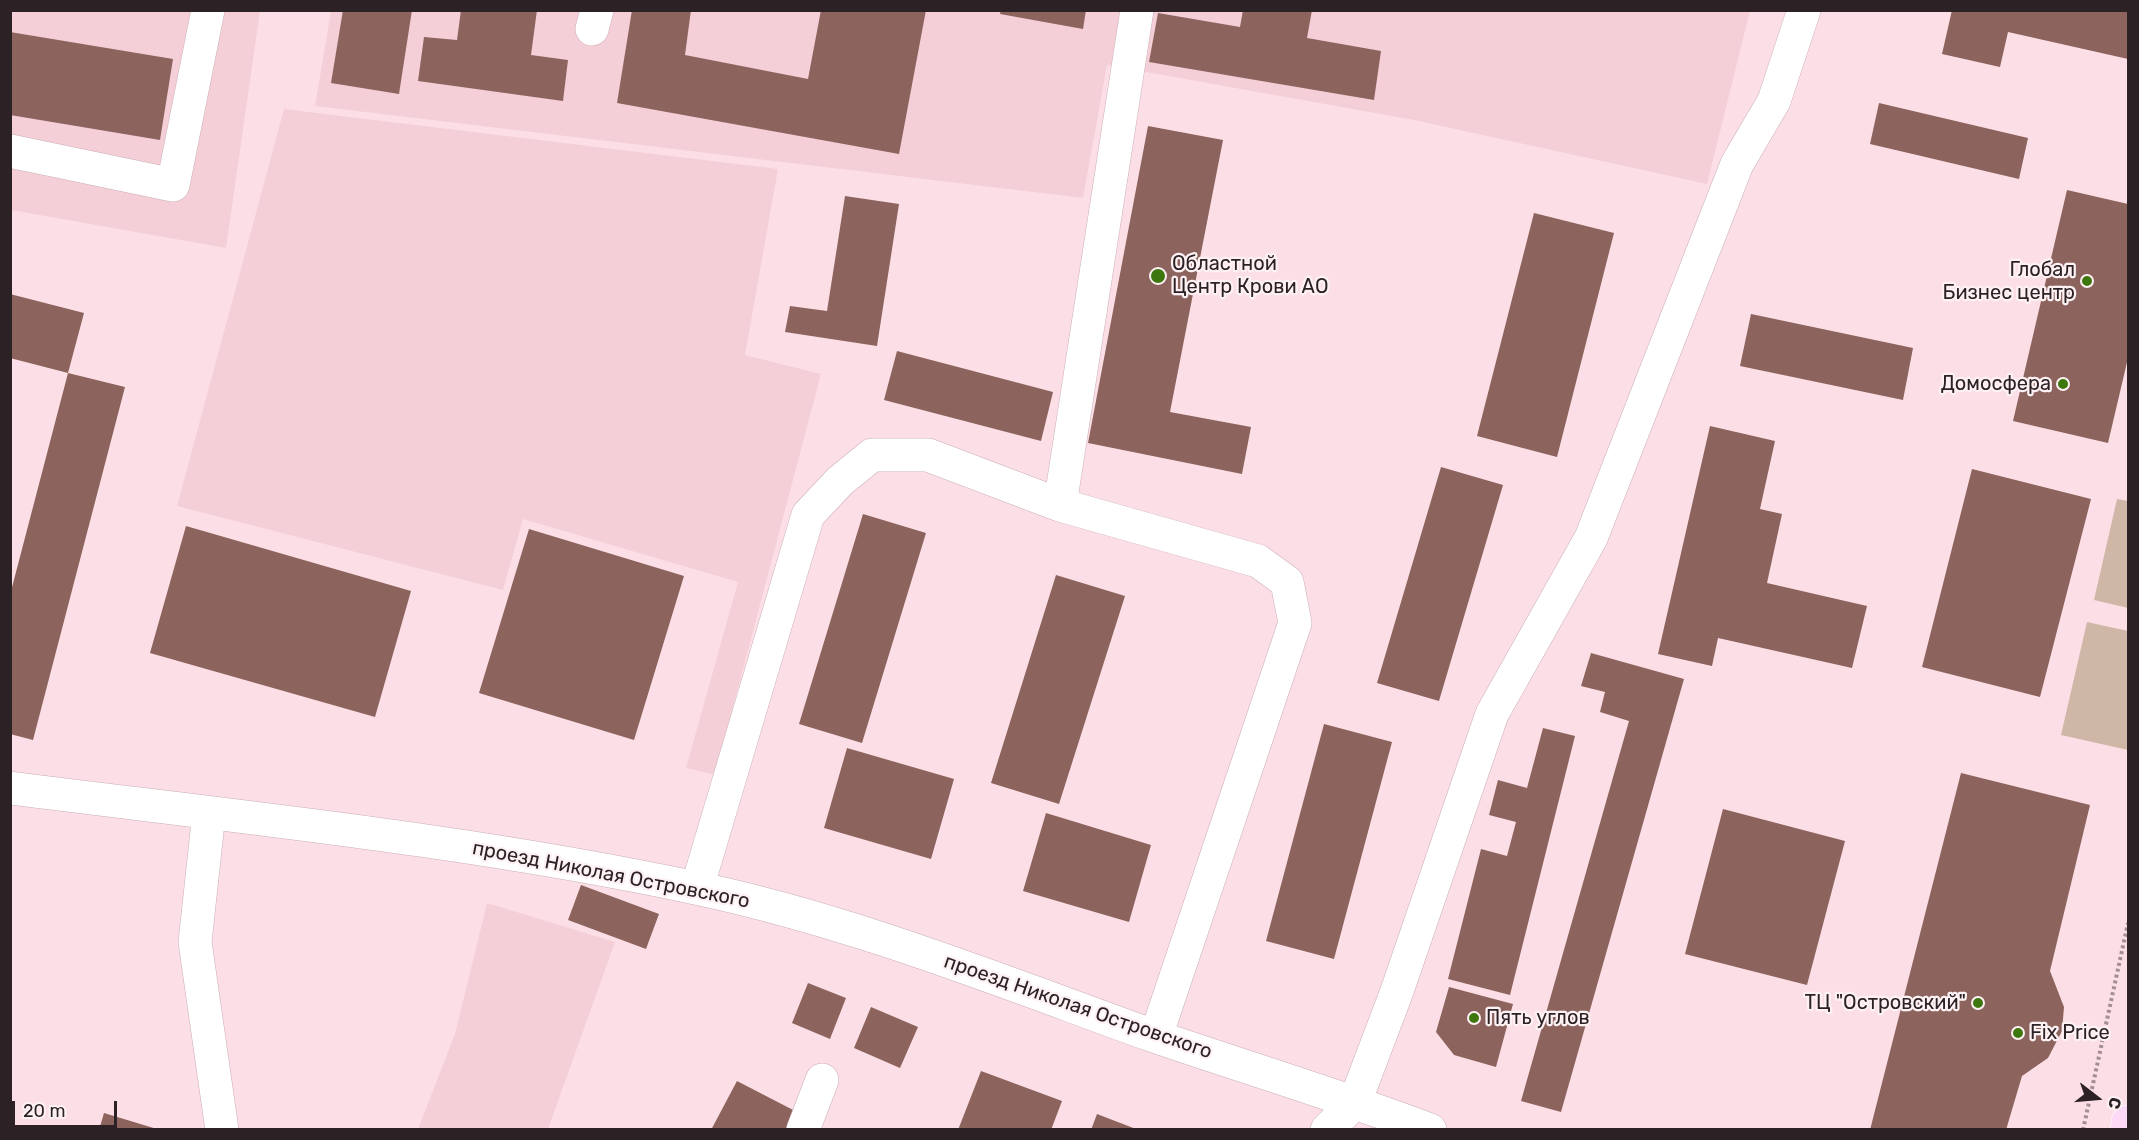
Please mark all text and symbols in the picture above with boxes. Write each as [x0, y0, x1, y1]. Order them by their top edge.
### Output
place label: Областной Центр Крови АО [1172, 252, 1328, 299]
place label: Глобал Бизнес центр [1943, 258, 2075, 305]
marker: Областной Центр Крови АО [1149, 267, 1167, 285]
marker: Глобал Бизнес центр [2080, 274, 2094, 288]
place label: Домосфера [1941, 372, 2051, 396]
marker: Домосфера [2056, 377, 2070, 391]
street label: проезд Николая Островского [470, 836, 752, 914]
street label: проезд Николая Островского [941, 950, 1215, 1064]
place label: ТЦ "Островский" [1804, 991, 1966, 1015]
marker: ТЦ "Островский" [1971, 996, 1985, 1010]
place label: Пять углов [1486, 1006, 1590, 1030]
marker: Пять углов [1467, 1011, 1481, 1025]
place label: Fix Price [2030, 1021, 2110, 1045]
marker: Fix Price [2011, 1026, 2025, 1040]
north arrow [2067, 1068, 2127, 1128]
scale bar [15, 1089, 120, 1127]
text: С [2104, 1095, 2125, 1111]
text: 20 m [23, 1100, 65, 1122]

